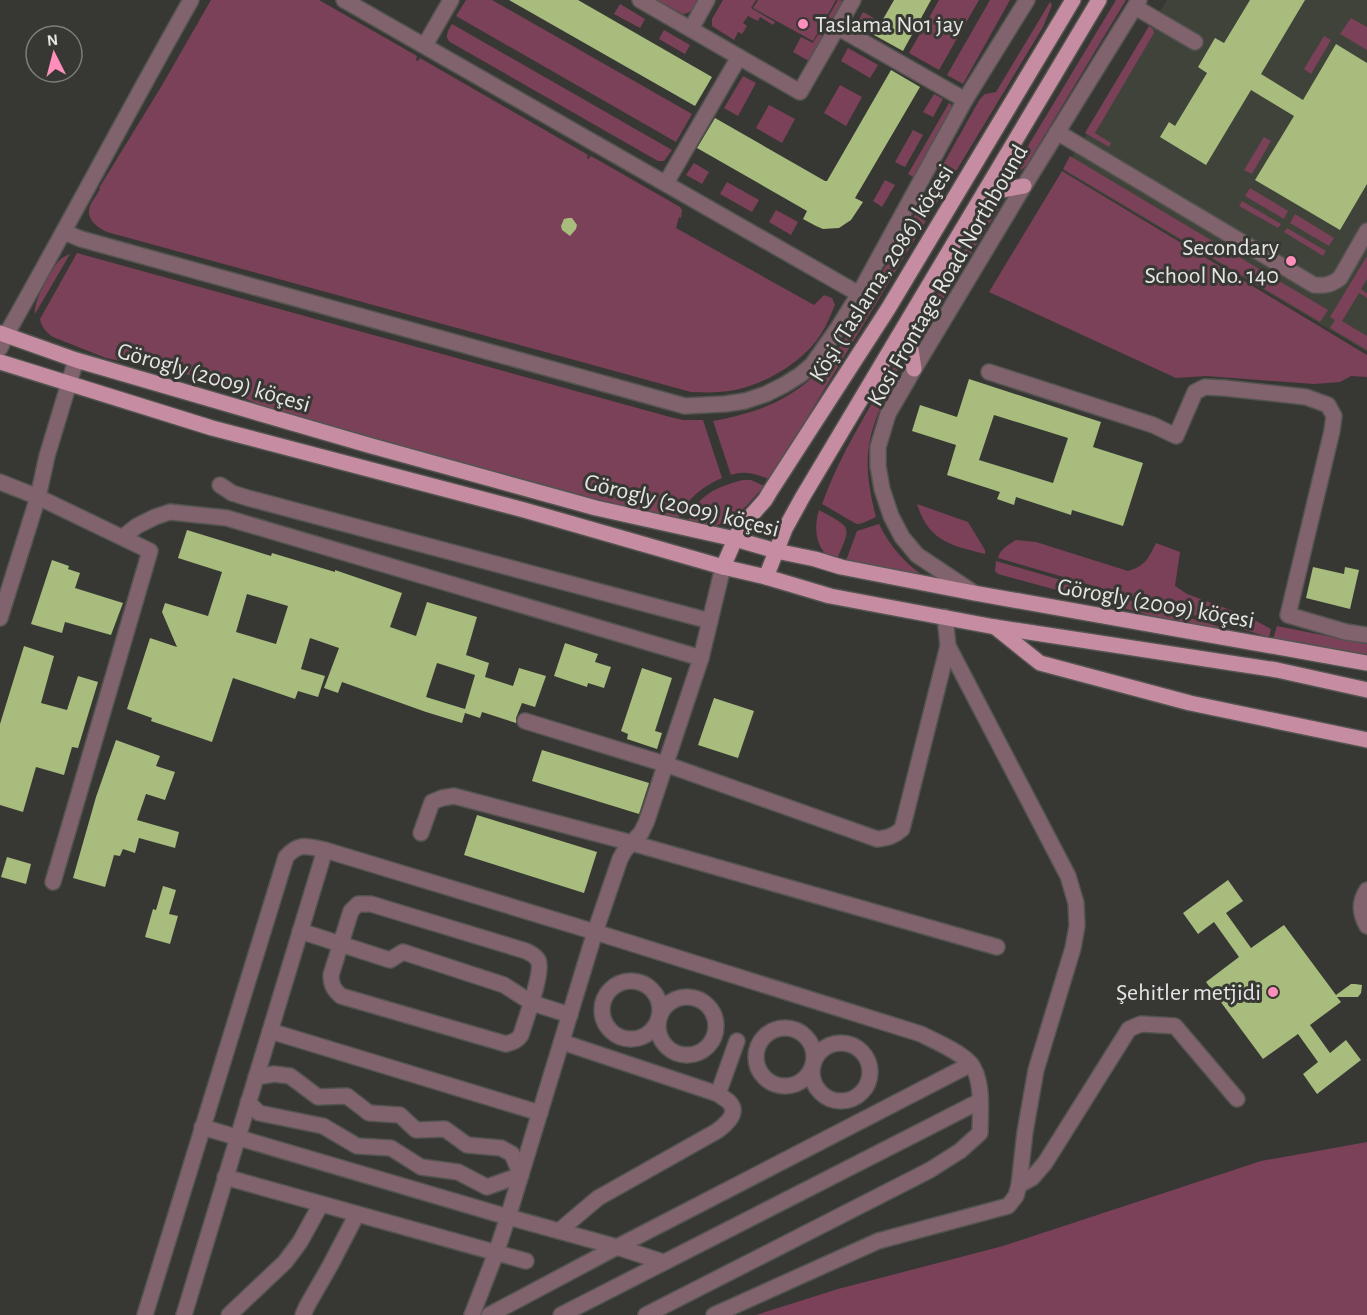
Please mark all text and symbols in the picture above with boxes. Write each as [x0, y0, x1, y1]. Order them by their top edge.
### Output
place label: Taslama No1 jay [815, 13, 963, 37]
marker: Taslama No1 jay [796, 17, 810, 31]
north arrow [24, 24, 84, 84]
text: N [46, 32, 59, 49]
street label: Kosi Frontage Road Northbound [863, 141, 1033, 410]
street label: Köşi (Taslama, 2086) köçesi [805, 161, 959, 387]
place label: Secondary School No. 140 [1144, 236, 1279, 288]
marker: Secondary School No. 140 [1284, 254, 1298, 268]
street label: Görogly (2009) köçesi [114, 339, 313, 417]
street label: Görogly (2009) köçesi [582, 470, 782, 542]
street label: Görogly (2009) köçesi [1055, 575, 1256, 633]
place label: Şehitler metjidi [1116, 981, 1261, 1005]
marker: Şehitler metjidi [1266, 985, 1280, 999]

